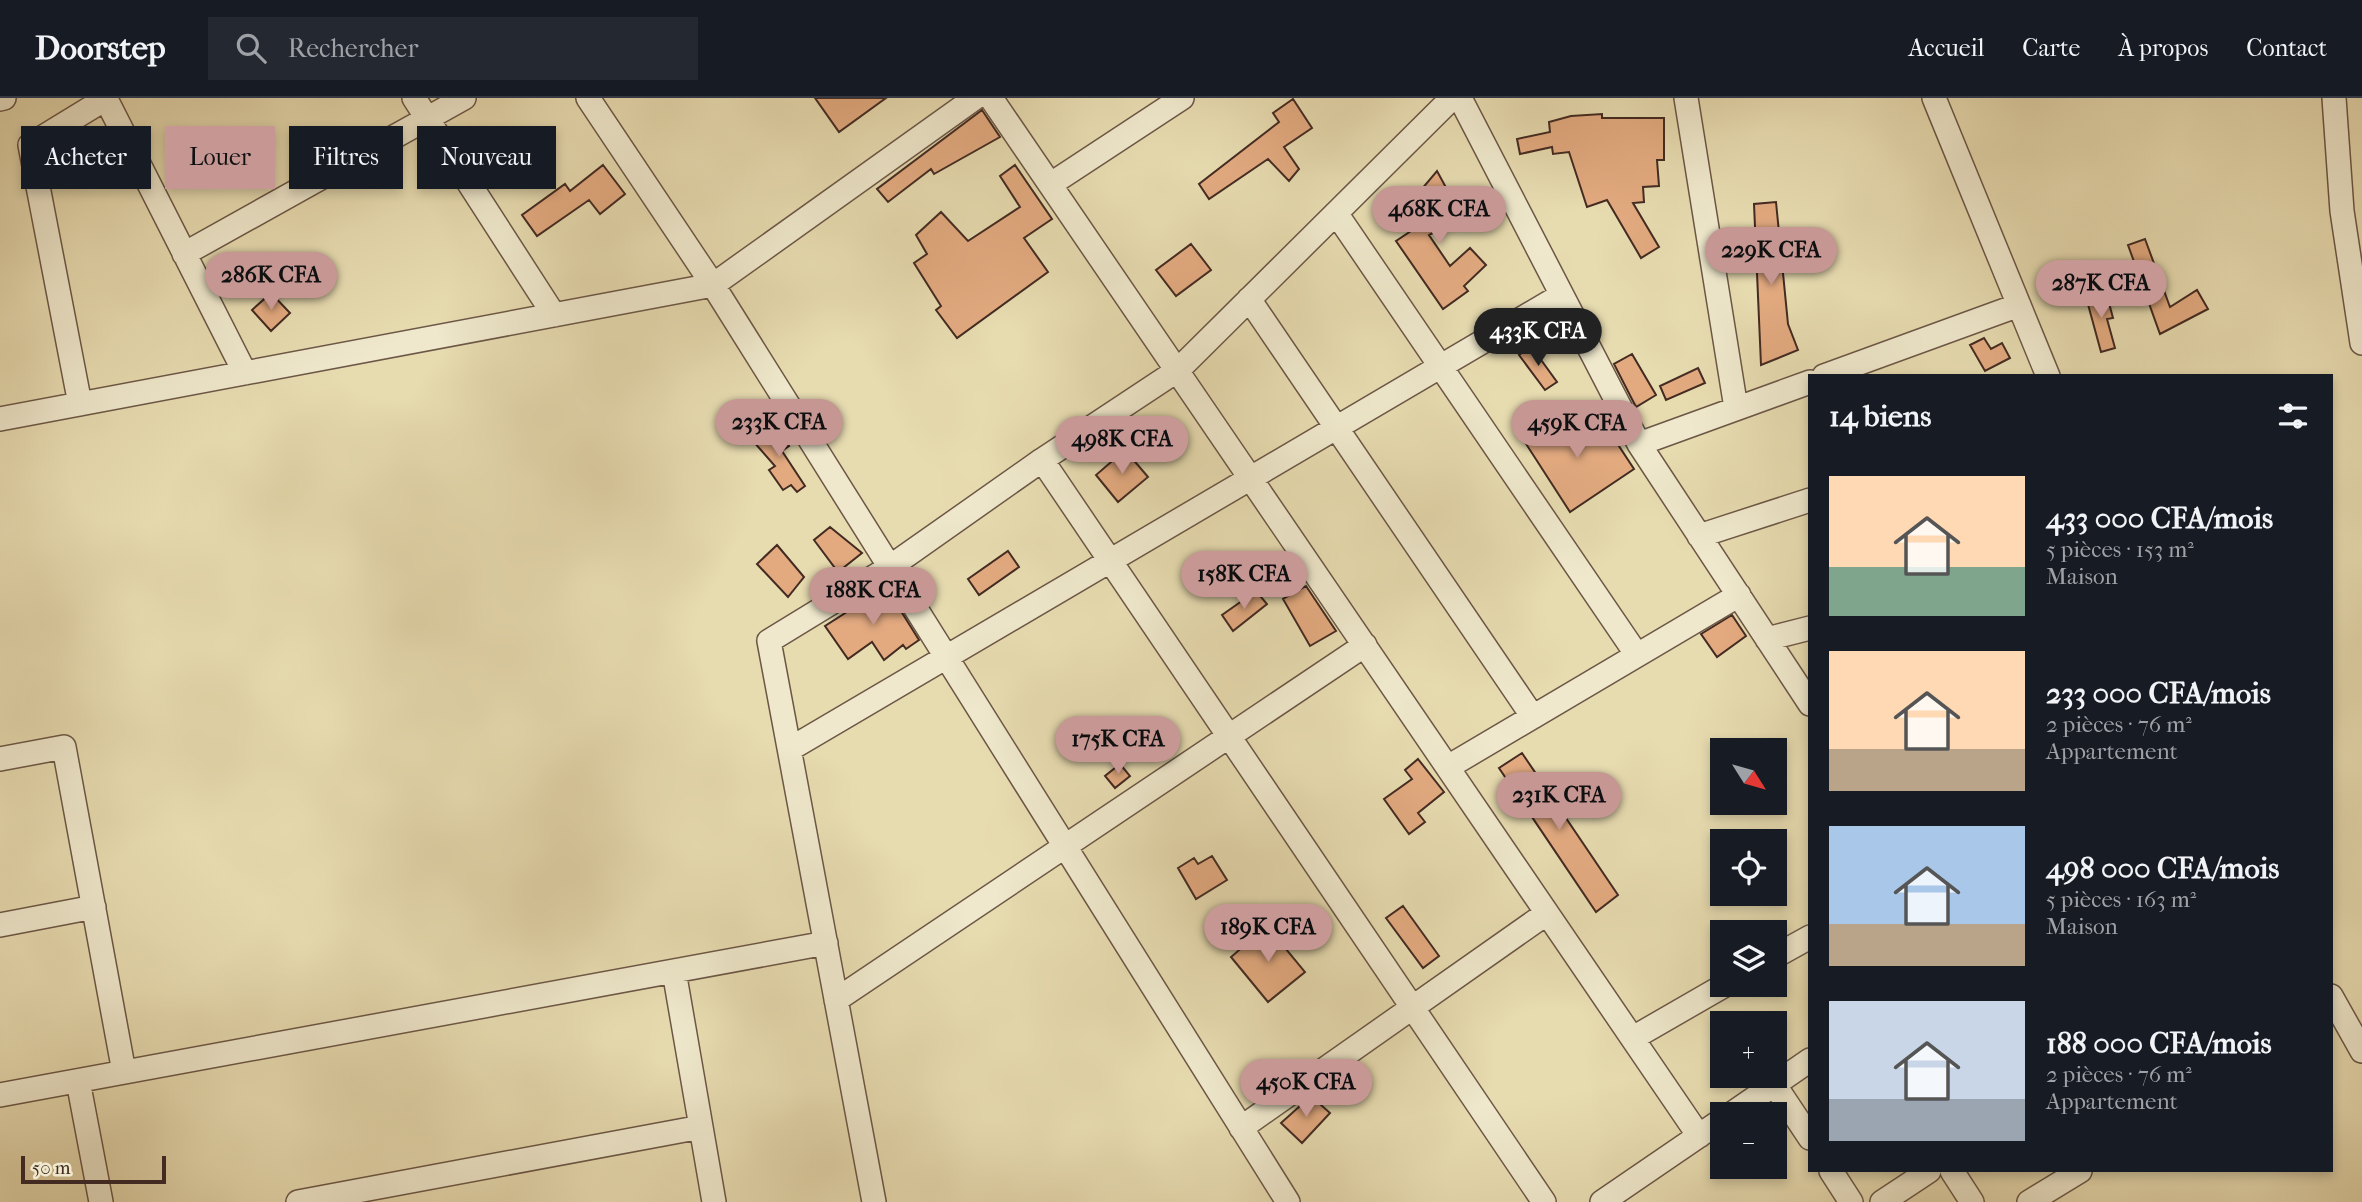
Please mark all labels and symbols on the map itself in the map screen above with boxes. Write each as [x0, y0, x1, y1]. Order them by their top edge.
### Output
pin: 468K CFA [1367, 186, 1511, 246]
pin: 229K CFA [1699, 228, 1843, 287]
pin: 286K CFA [199, 252, 343, 312]
pin: 287K CFA [2029, 260, 2173, 320]
pin: 433K CFA [1466, 308, 1610, 368]
pin: 233K CFA [707, 400, 851, 459]
pin: 459K CFA [1505, 400, 1649, 460]
pin: 498K CFA [1050, 416, 1194, 476]
pin: 158K CFA [1172, 552, 1316, 611]
pin: 188K CFA [801, 568, 945, 627]
pin: 175K CFA [1046, 716, 1190, 776]
north arrow [1710, 738, 1787, 816]
pin: 231K CFA [1487, 772, 1631, 832]
pin: 189K CFA [1196, 904, 1340, 964]
pin: 450K CFA [1234, 1060, 1378, 1119]
scale bar [21, 1153, 166, 1185]

